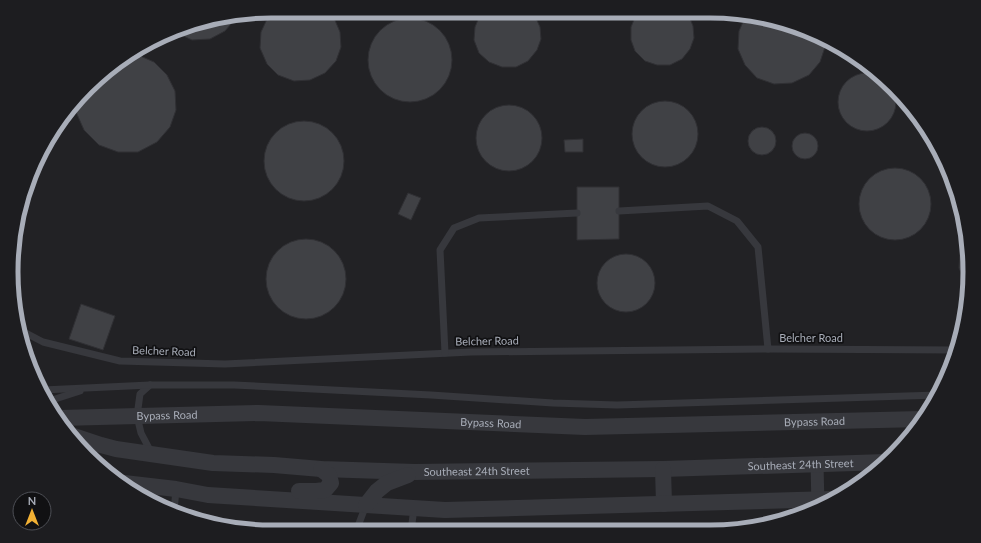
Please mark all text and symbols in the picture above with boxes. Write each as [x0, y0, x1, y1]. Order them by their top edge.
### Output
street label: Belcher Road [779, 331, 843, 344]
street label: Belcher Road [455, 333, 519, 348]
street label: Belcher Road [132, 343, 196, 358]
street label: Bypass Road [136, 408, 198, 422]
street label: Bypass Road [784, 414, 845, 428]
street label: Bypass Road [460, 415, 522, 430]
street label: Southeast 24th Street [747, 456, 854, 472]
street label: Southeast 24th Street [424, 464, 530, 478]
north arrow [12, 491, 52, 531]
text: N [28, 494, 36, 507]

